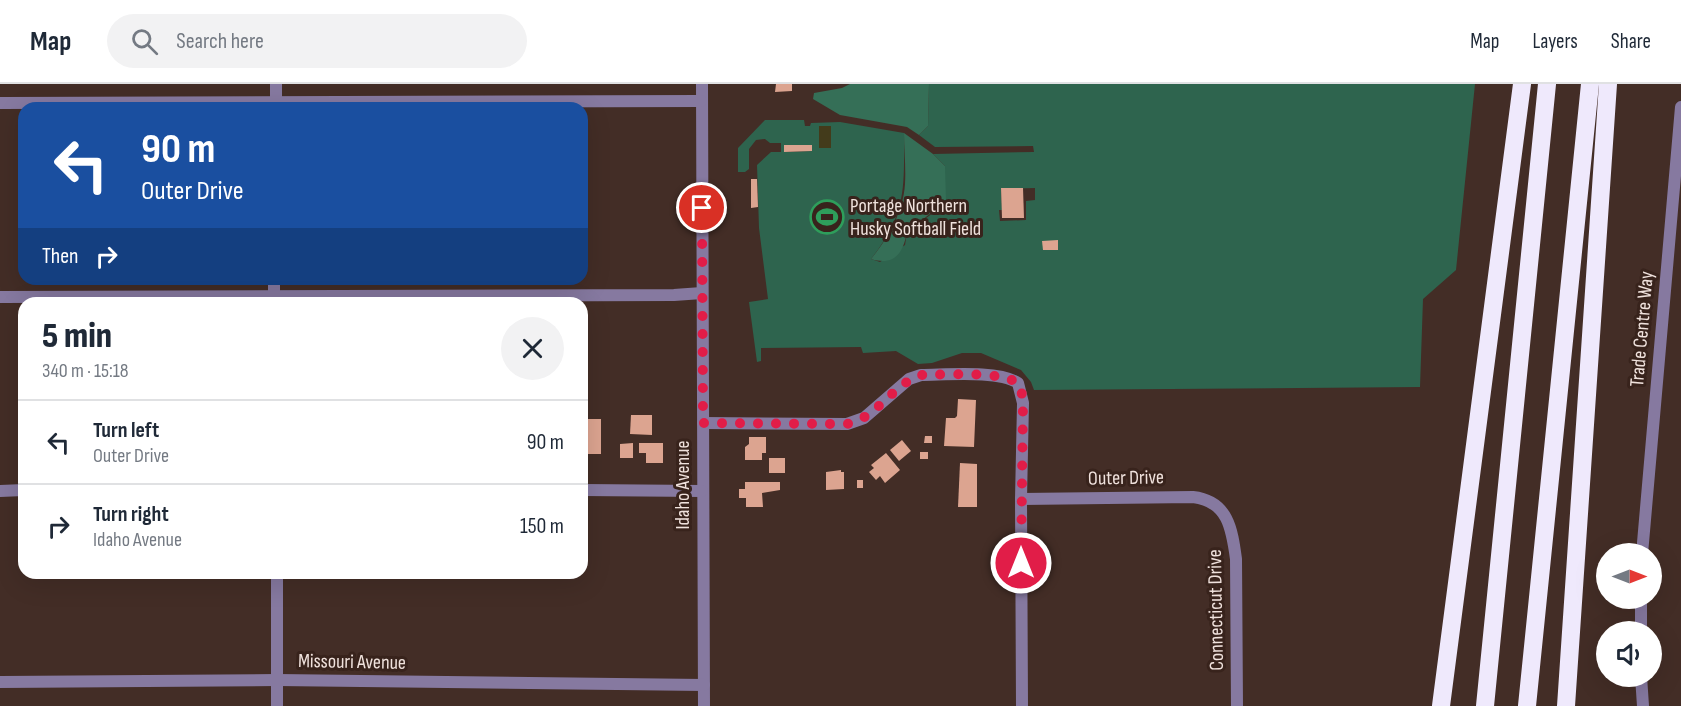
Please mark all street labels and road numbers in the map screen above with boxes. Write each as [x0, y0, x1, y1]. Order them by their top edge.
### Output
street label: Trade Centre Way [1625, 270, 1659, 388]
street label: Idaho Avenue [671, 440, 695, 530]
street label: Outer Drive [1088, 465, 1164, 491]
street label: Connecticut Drive [1203, 549, 1229, 671]
street label: Missouri Avenue [298, 649, 406, 675]

